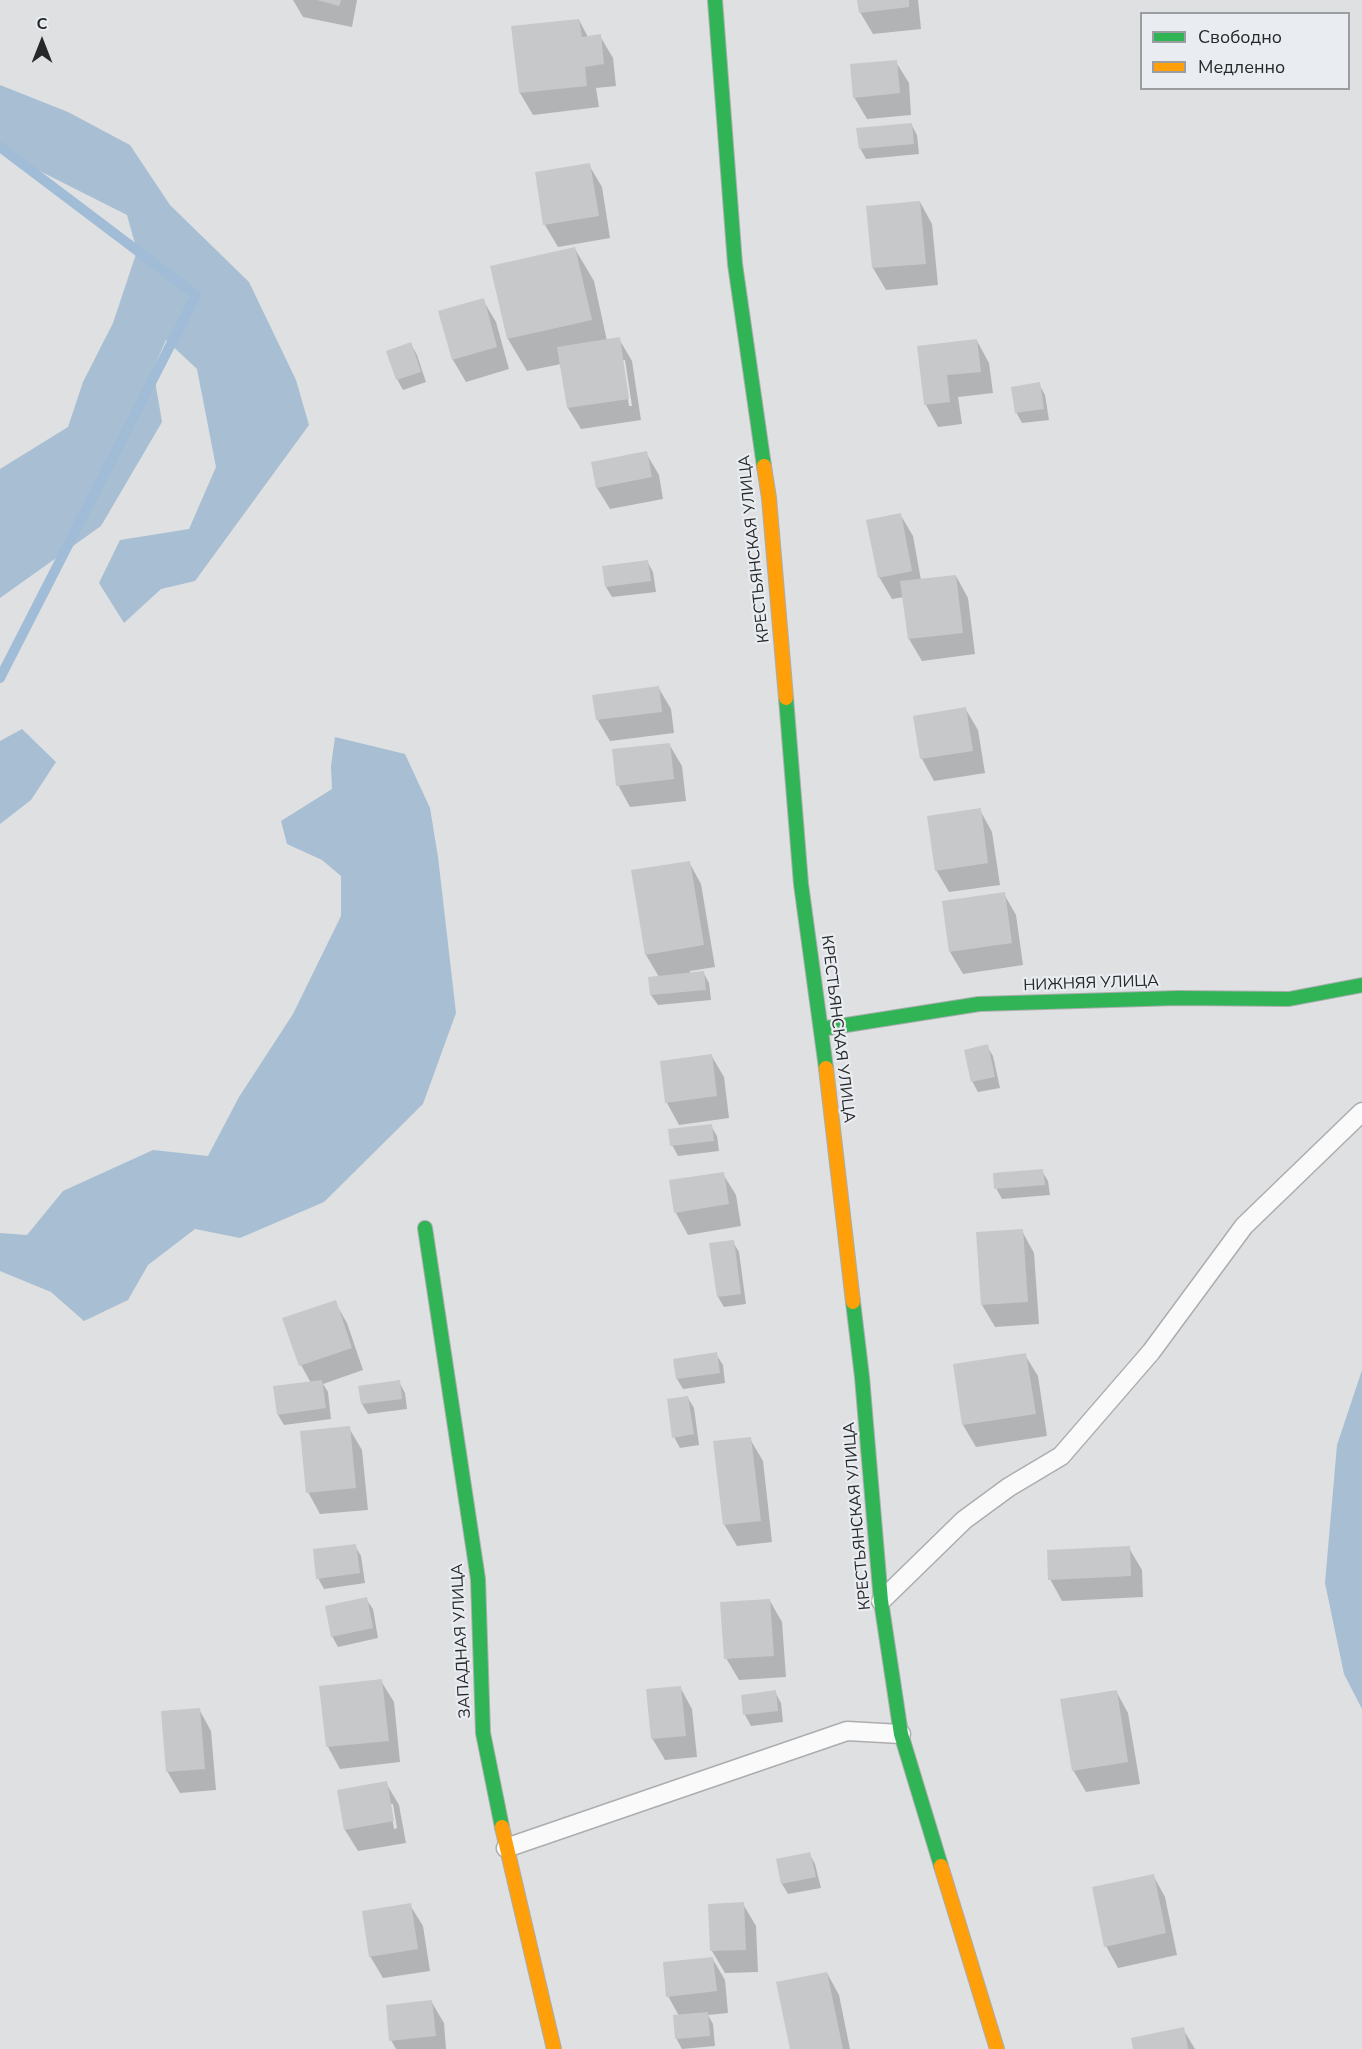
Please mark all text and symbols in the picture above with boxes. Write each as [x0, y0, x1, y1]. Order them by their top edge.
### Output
north arrow [12, 12, 72, 72]
legend [1140, 12, 1350, 90]
text: С [37, 13, 47, 35]
text: Свободно [1198, 25, 1282, 49]
text: Медленно [1198, 55, 1285, 79]
street label: КРЕСТЬЯНСКАЯ УЛИЦА [736, 454, 774, 644]
street label: КРЕСТЬЯНСКАЯ УЛИЦА [816, 934, 858, 1124]
street label: НИЖНЯЯ УЛИЦА [1023, 972, 1159, 996]
street label: КРЕСТЬЯНСКАЯ УЛИЦА [840, 1421, 876, 1611]
street label: ЗАПАДНАЯ УЛИЦА [448, 1563, 476, 1719]

